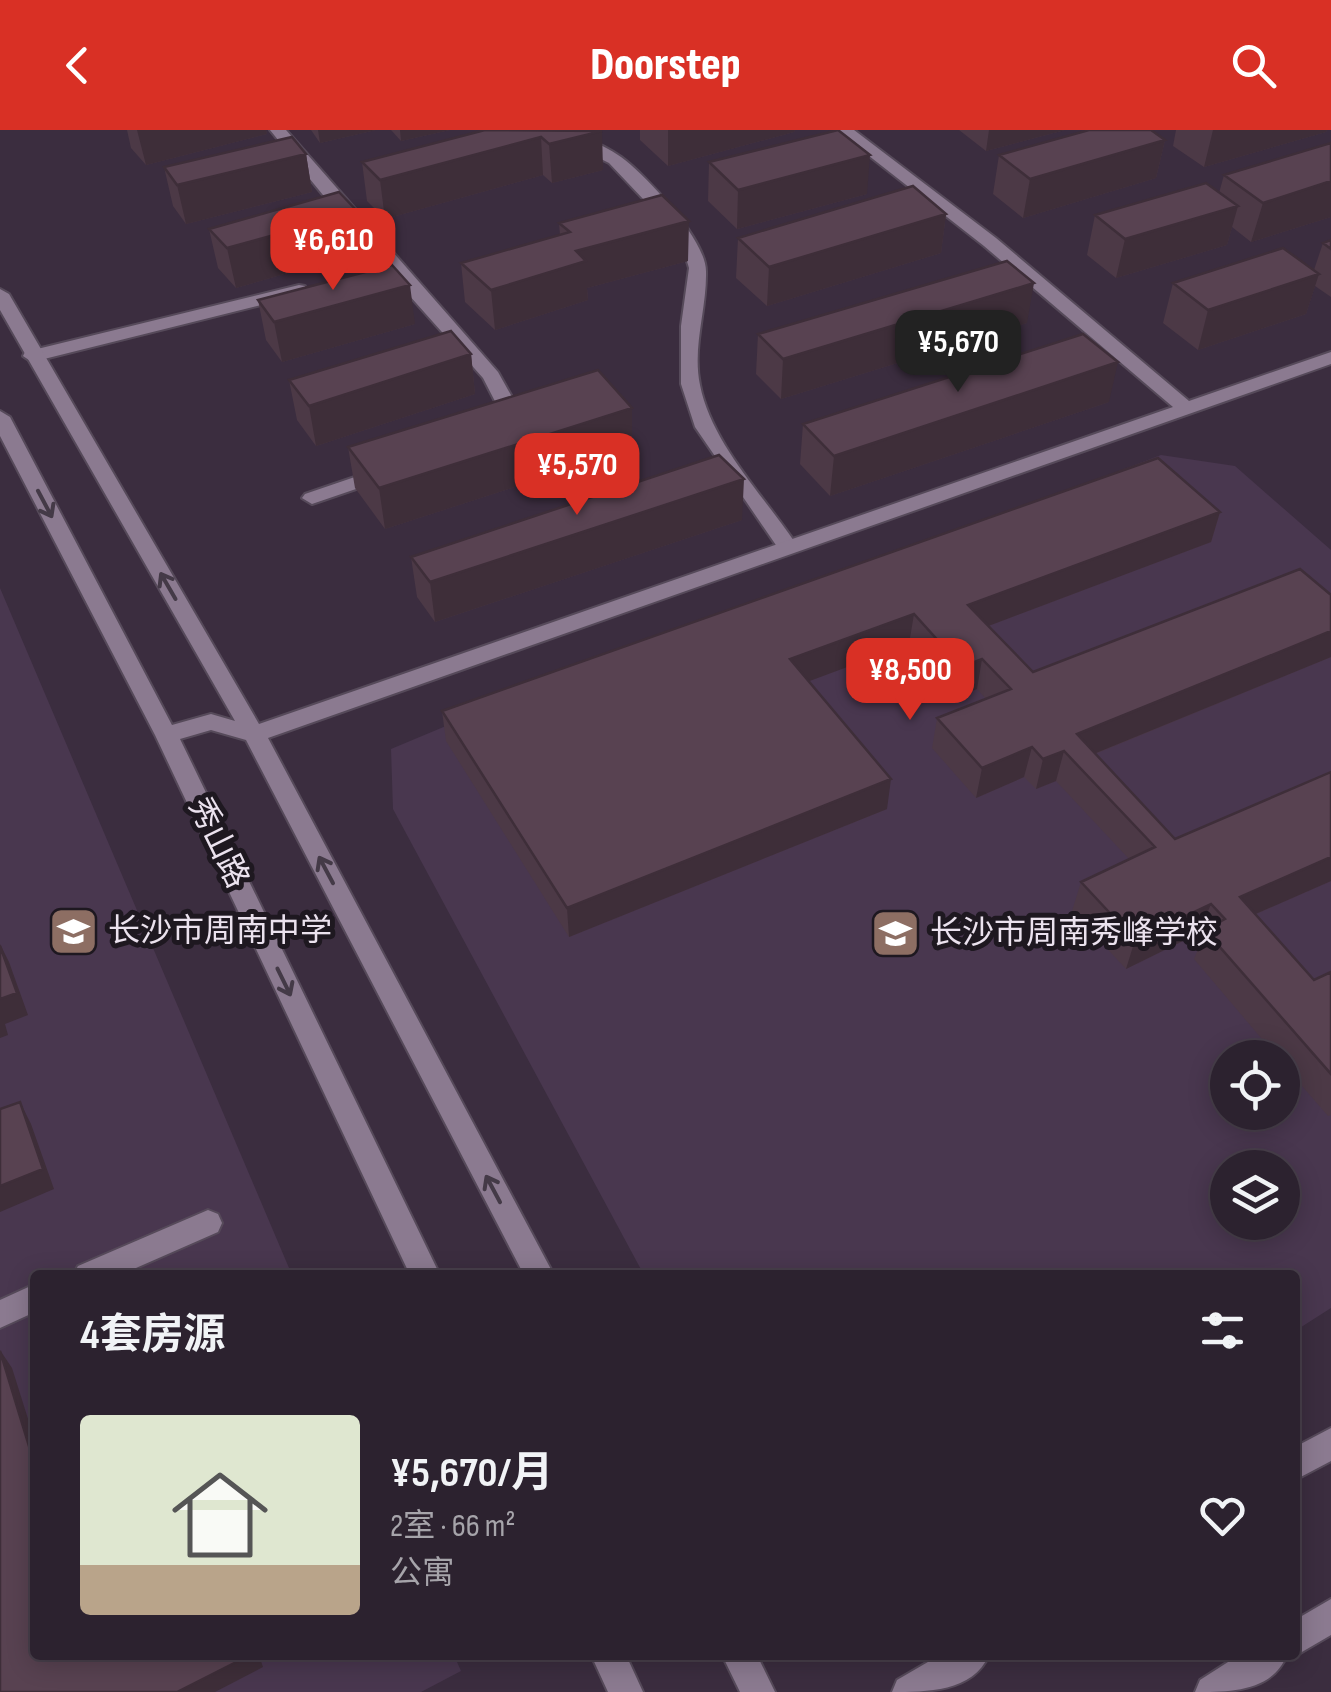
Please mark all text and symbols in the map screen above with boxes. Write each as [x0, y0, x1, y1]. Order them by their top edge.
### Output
icon: back [50, 38, 105, 93]
text: Doorstep [590, 38, 741, 93]
icon: search [1226, 38, 1281, 93]
pin: ¥6,610 [252, 208, 414, 293]
text: ¥6,610 [292, 221, 374, 260]
pin: ¥5,670 [877, 310, 1039, 395]
text: ¥5,670 [917, 323, 999, 362]
pin: ¥5,570 [496, 433, 658, 518]
text: ¥5,570 [536, 446, 618, 485]
one-way arrow [36, 488, 55, 518]
one-way arrow [157, 572, 177, 601]
pin: ¥8,500 [829, 638, 991, 723]
text: ¥8,500 [868, 651, 952, 690]
street label: 秀山路 [179, 791, 257, 895]
one-way arrow [316, 856, 335, 886]
school or university icon: 长沙市周南中学 [47, 905, 99, 957]
school or university icon: 长沙市周南秀峰学校 [869, 907, 921, 959]
place label: 长沙市周南中学 [108, 912, 332, 951]
place label: 长沙市周南秀峰学校 [930, 914, 1218, 953]
one-way arrow [276, 966, 295, 996]
map controls [1210, 1040, 1300, 1240]
button: locate [1210, 1040, 1300, 1130]
button: layers [1210, 1150, 1300, 1240]
one-way arrow [483, 1174, 503, 1204]
icon: filters [1195, 1303, 1250, 1358]
text: 4套房源 [80, 1310, 226, 1361]
text: ¥5,670/月 [390, 1448, 553, 1499]
icon: home [160, 1455, 280, 1575]
icon: heart [1195, 1488, 1250, 1543]
text: 2室 · 66 m² [390, 1507, 515, 1546]
text: 公寓 [390, 1554, 454, 1593]

